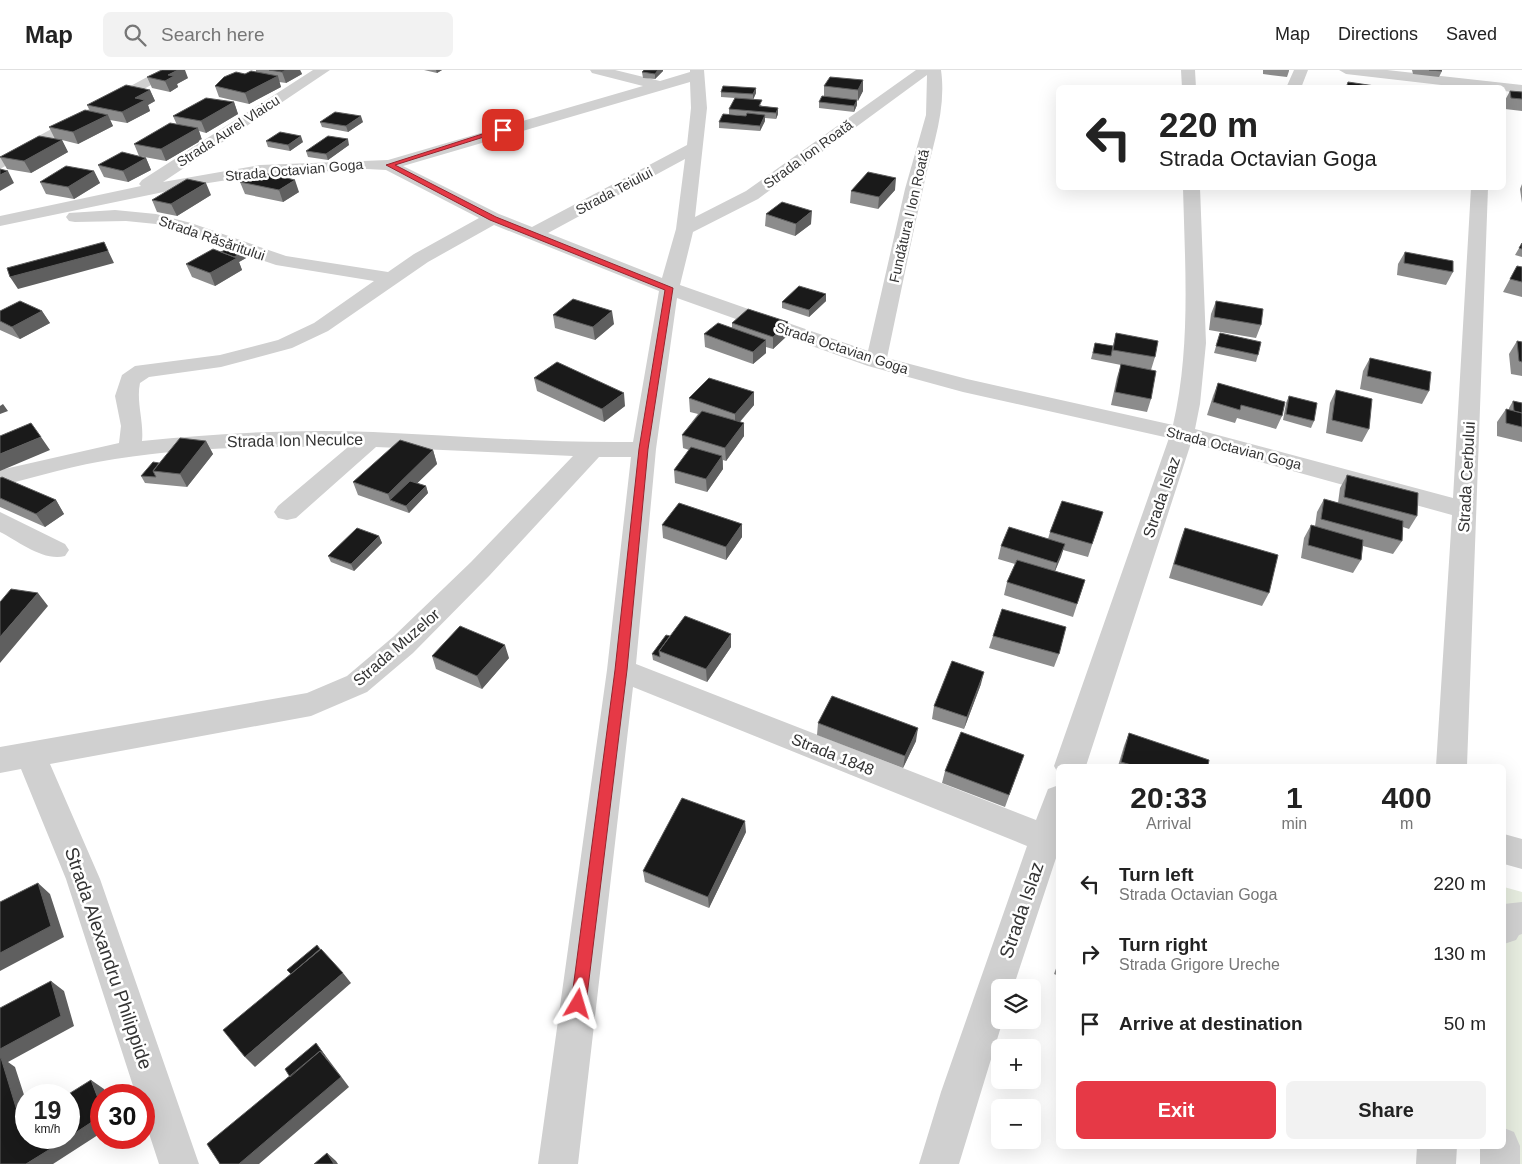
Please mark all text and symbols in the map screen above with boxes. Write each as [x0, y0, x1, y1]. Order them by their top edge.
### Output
search box [103, 12, 453, 57]
text: Map [25, 21, 73, 48]
icon: search [121, 21, 149, 49]
text: Search here [161, 24, 265, 45]
text: Map [1275, 24, 1310, 44]
text: Directions [1338, 24, 1418, 44]
text: Saved [1446, 24, 1497, 44]
street label: Strada Aurel Vlaicu [174, 92, 282, 170]
icon: left [1076, 105, 1141, 170]
text: 220 m [1159, 105, 1258, 144]
pin [482, 109, 524, 151]
icon: arrive [489, 116, 517, 144]
street label: Strada Ion Roată [760, 116, 856, 192]
text: Strada Octavian Goga [1159, 146, 1377, 171]
street label: Fundătura I Ion Roată [886, 148, 932, 284]
street label: Strada Octavian Goga [224, 156, 364, 184]
street label: Strada Teiului [573, 164, 655, 218]
street label: Strada Răsăritului [157, 212, 267, 264]
street label: Strada Octavian Goga [774, 319, 911, 377]
street label: Strada Cerbului [1455, 421, 1478, 533]
street label: Strada Octavian Goga [1165, 423, 1303, 473]
street label: Strada Ion Neculce [227, 431, 363, 450]
street label: Strada Islaz [1140, 454, 1183, 540]
street label: Strada Muzelor [350, 605, 443, 689]
street label: Strada 1848 [789, 730, 877, 779]
text: 20:33 [1130, 781, 1207, 814]
text: 1 [1286, 781, 1303, 814]
text: 400 [1382, 781, 1432, 814]
text: Arrival [1146, 815, 1191, 832]
text: min [1281, 815, 1307, 832]
text: m [1400, 815, 1413, 832]
street label: Strada Alexandru Philippide [61, 844, 156, 1072]
street label: Strada Islaz [995, 859, 1048, 961]
text: Turn left [1119, 864, 1194, 885]
icon: left [1076, 870, 1104, 898]
text: 220 m [1433, 873, 1486, 894]
text: Strada Octavian Goga [1119, 886, 1277, 903]
text: Turn right [1119, 934, 1207, 955]
icon: right [1076, 940, 1104, 968]
text: 130 m [1433, 943, 1486, 964]
text: Strada Grigore Ureche [1119, 956, 1280, 973]
position arrow [551, 977, 603, 1029]
map controls [991, 979, 1041, 1149]
button: layers [991, 979, 1041, 1029]
icon: arrive [1076, 1010, 1104, 1038]
text: Arrive at destination [1119, 1013, 1303, 1034]
text: 50 m [1444, 1013, 1486, 1034]
button: + [991, 1039, 1041, 1089]
button: Exit [1076, 1081, 1276, 1139]
button: Share [1286, 1081, 1486, 1139]
speed limit sign: 30 [90, 1084, 155, 1149]
text: 19 [34, 1096, 61, 1124]
button: − [991, 1099, 1041, 1149]
text: km/h [34, 1122, 61, 1136]

